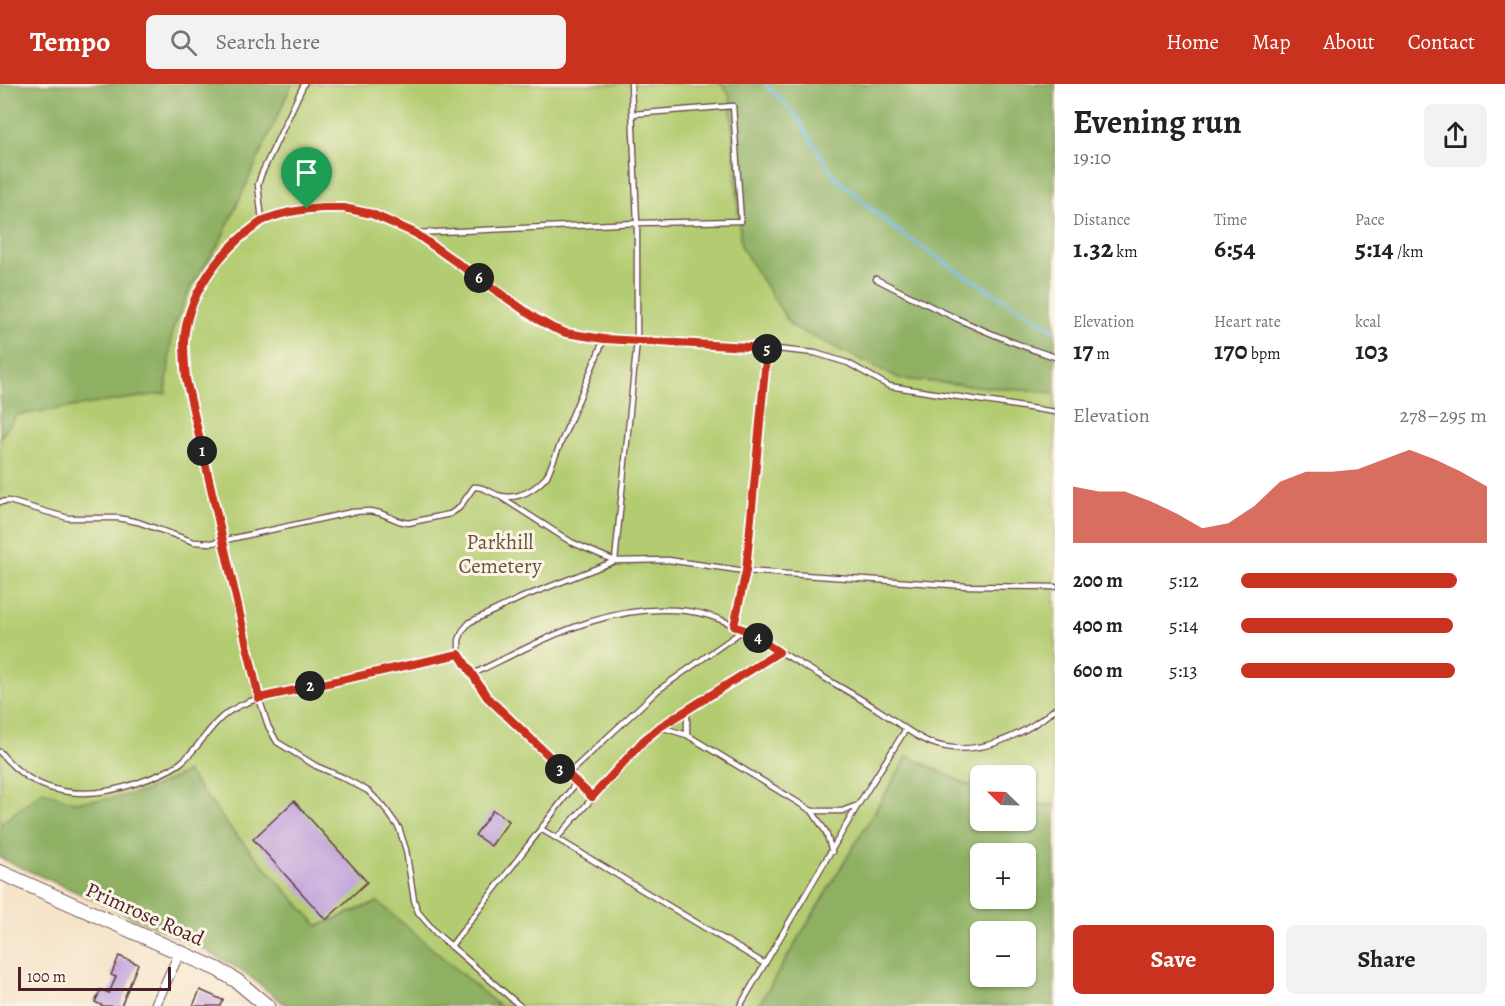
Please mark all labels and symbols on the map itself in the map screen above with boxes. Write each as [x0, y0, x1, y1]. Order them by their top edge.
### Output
pin [281, 147, 332, 209]
pin: 6 [464, 263, 494, 293]
pin: 5 [752, 334, 782, 364]
pin: 1 [187, 436, 217, 466]
park label: Parkhill Cemetery [458, 528, 542, 580]
pin: 4 [743, 623, 773, 653]
pin: 2 [295, 671, 325, 701]
pin: 3 [545, 754, 575, 784]
north arrow [970, 765, 1036, 831]
street label: Primrose Road [81, 875, 209, 953]
scale bar [18, 964, 171, 992]

